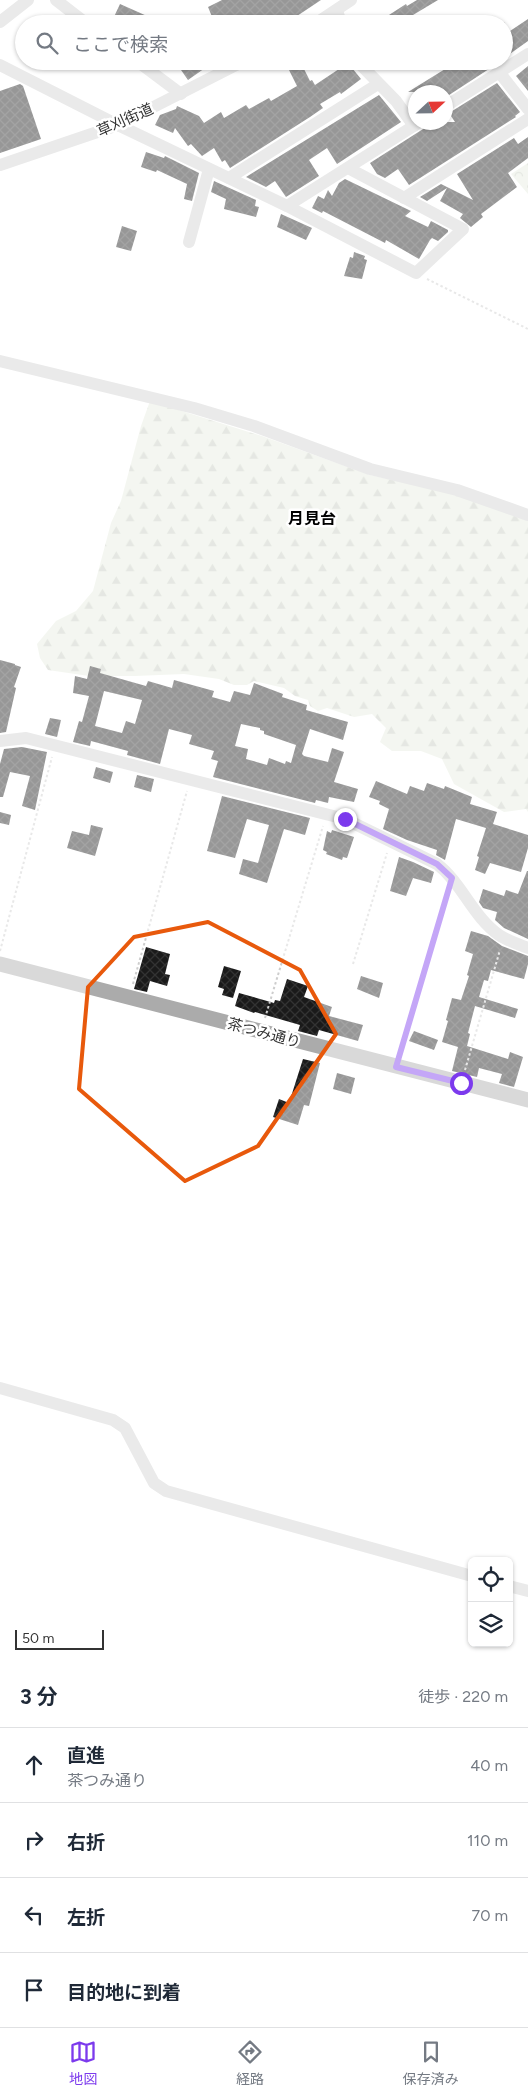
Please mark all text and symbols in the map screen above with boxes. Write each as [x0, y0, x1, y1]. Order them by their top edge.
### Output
search box [15, 15, 513, 70]
icon: search [33, 29, 61, 57]
text: ここで検索 [73, 33, 168, 56]
north arrow [408, 85, 453, 130]
street label: 草刈街道 [94, 100, 156, 140]
district label: 月見台 [288, 509, 336, 528]
route end [334, 808, 357, 831]
street label: 茶つみ通り [225, 1015, 303, 1051]
route start [450, 1072, 473, 1095]
map controls [468, 1557, 513, 1647]
button: locate [468, 1557, 513, 1602]
button: layers [468, 1602, 513, 1647]
scale bar [15, 1627, 104, 1650]
text: 50 m [22, 1630, 54, 1647]
text: 3 分 [20, 1684, 58, 1709]
text: 徒歩 · 220 m [418, 1687, 508, 1706]
text: 直進 [67, 1744, 105, 1767]
icon: ahead [20, 1751, 48, 1779]
text: 40 m [470, 1756, 508, 1775]
text: 茶つみ通り [67, 1771, 147, 1790]
icon: right [20, 1826, 48, 1854]
text: 右折 [67, 1831, 105, 1854]
text: 110 m [467, 1831, 508, 1850]
icon: left [20, 1901, 48, 1929]
text: 左折 [67, 1906, 105, 1929]
text: 70 m [472, 1906, 508, 1925]
icon: arrive [20, 1976, 48, 2004]
text: 目的地に到着 [67, 1981, 181, 2004]
tab: 地図 [69, 2038, 97, 2088]
tab: 経路 [236, 2038, 264, 2088]
tab: 保存済み [403, 2038, 459, 2088]

